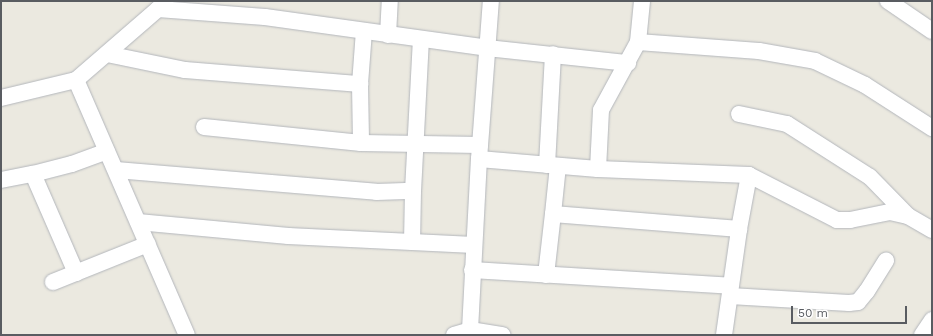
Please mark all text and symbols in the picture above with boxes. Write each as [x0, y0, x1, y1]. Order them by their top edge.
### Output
scale bar [793, 298, 909, 324]
text: 50 m [798, 306, 828, 320]

